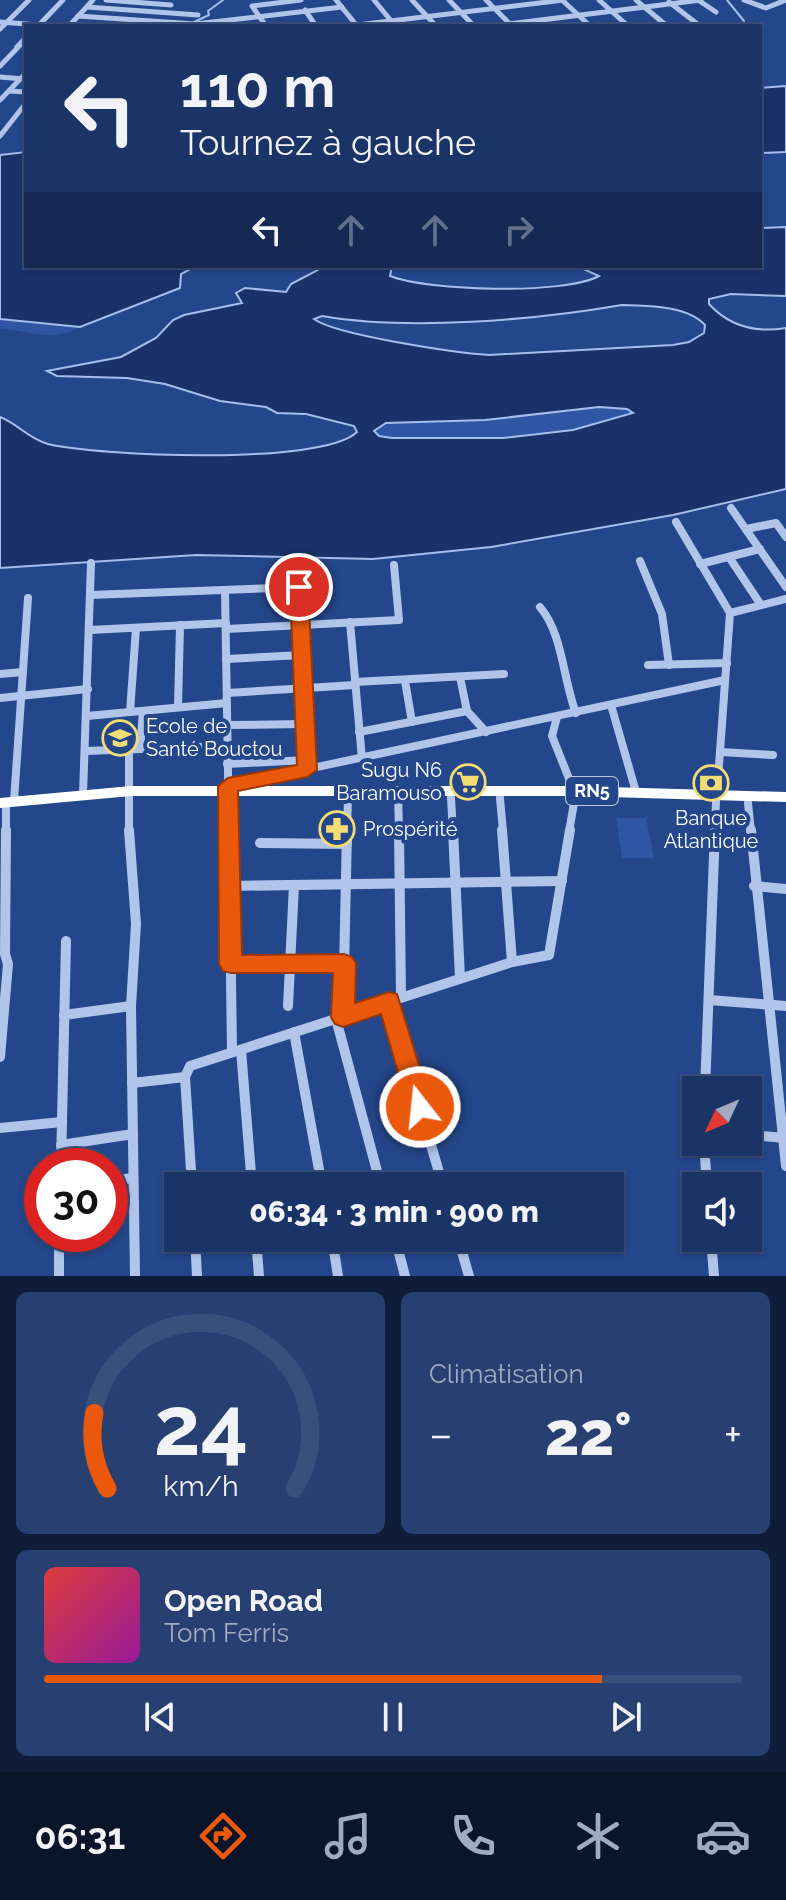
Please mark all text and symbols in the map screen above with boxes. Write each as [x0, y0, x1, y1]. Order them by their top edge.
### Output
text: 110 m [180, 54, 335, 120]
icon: left [48, 56, 152, 160]
text: Tournez à gauche [180, 121, 476, 163]
icon: left [245, 208, 289, 252]
icon: ahead [329, 208, 373, 252]
icon: ahead [413, 208, 457, 252]
icon: right [497, 208, 541, 252]
pin [265, 553, 333, 621]
icon: arrive [277, 565, 321, 609]
place label: Ecole de Santé Bouctou [146, 714, 282, 761]
school or university icon: Ecole de Santé Bouctou [101, 719, 139, 757]
place label: Sugu N6 Baramouso [336, 758, 442, 805]
supermarket icon: Sugu N6 Baramouso [449, 763, 487, 801]
bank icon: Banque Atlantique [692, 764, 730, 802]
road number: RN5 [566, 777, 618, 805]
place label: Banque Atlantique [664, 806, 759, 853]
pharmacy icon: Prospérité [318, 810, 356, 848]
place label: Prospérité [363, 817, 458, 841]
position arrow [378, 1065, 462, 1149]
north arrow [682, 1076, 762, 1156]
map controls [682, 1076, 762, 1252]
speed limit sign: 30 [24, 1148, 128, 1252]
button: sound [682, 1172, 762, 1252]
text: 06:34 · 3 min · 900 m [249, 1194, 539, 1229]
text: Climatisation [429, 1359, 584, 1389]
text: 24 [153, 1377, 248, 1474]
text: 22° [545, 1399, 632, 1469]
text: − [429, 1409, 453, 1460]
text: + [724, 1409, 742, 1460]
text: km/h [163, 1469, 238, 1503]
text: Open Road [164, 1583, 323, 1618]
text: Tom Ferris [164, 1618, 289, 1648]
icon: previous [138, 1695, 182, 1739]
icon: pause [371, 1695, 415, 1739]
icon: next [604, 1695, 648, 1739]
icon: directions [195, 1808, 251, 1864]
icon: music [320, 1808, 376, 1864]
icon: phone [445, 1808, 501, 1864]
icon: climate [570, 1808, 626, 1864]
icon: car [695, 1808, 751, 1864]
text: 06:31 [35, 1815, 125, 1857]

